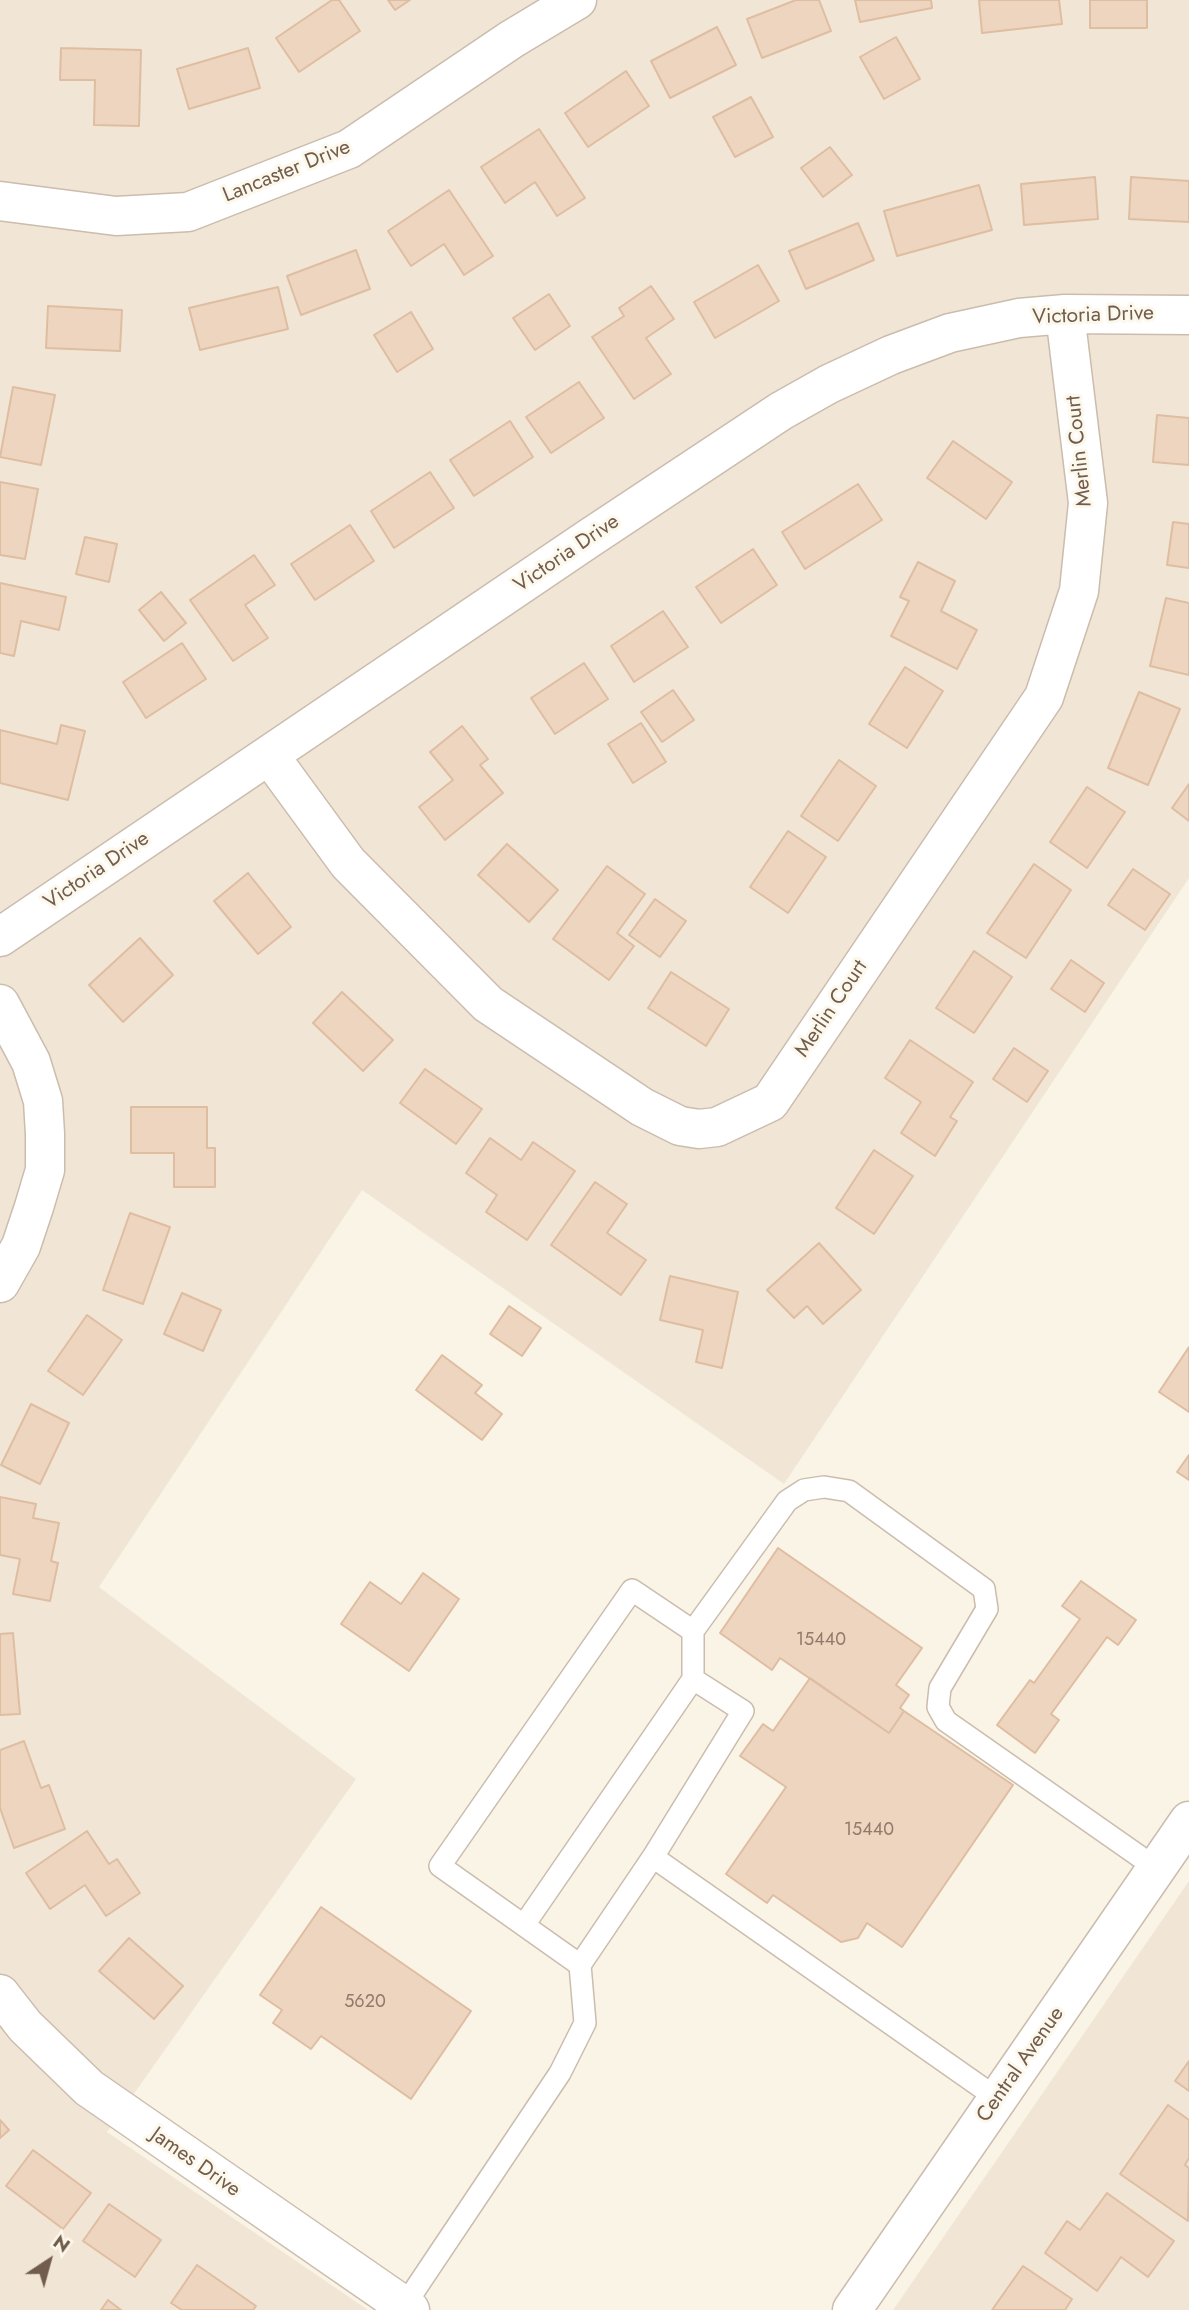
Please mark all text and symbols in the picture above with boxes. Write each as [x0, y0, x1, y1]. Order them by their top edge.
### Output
street label: Lancaster Drive [220, 135, 354, 209]
street label: Victoria Drive [1032, 301, 1154, 331]
street label: Merlin Court [1062, 394, 1098, 508]
street label: Victoria Drive [510, 510, 624, 598]
street label: Victoria Drive [40, 827, 154, 915]
street label: Merlin Court [790, 956, 874, 1062]
house number: 15440 [796, 1630, 846, 1652]
house number: 15440 [844, 1820, 894, 1842]
house number: 5620 [344, 1992, 386, 2014]
street label: Central Avenue [972, 2002, 1070, 2128]
street label: James Drive [145, 2123, 245, 2203]
north arrow [14, 2226, 84, 2296]
text: N [48, 2228, 76, 2259]

